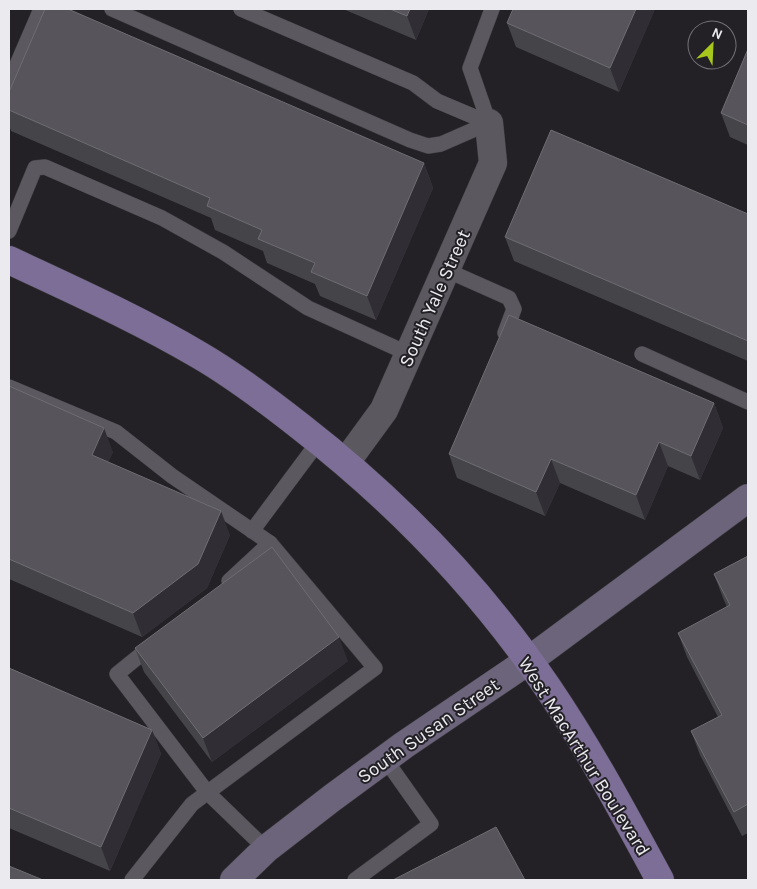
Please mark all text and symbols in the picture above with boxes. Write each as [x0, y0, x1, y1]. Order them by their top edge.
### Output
north arrow [687, 20, 737, 70]
text: N [709, 24, 725, 43]
street label: South Yale Street [395, 226, 475, 370]
street label: West MacArthur Boulevard [514, 653, 655, 860]
street label: South Susan Street [353, 674, 504, 788]

